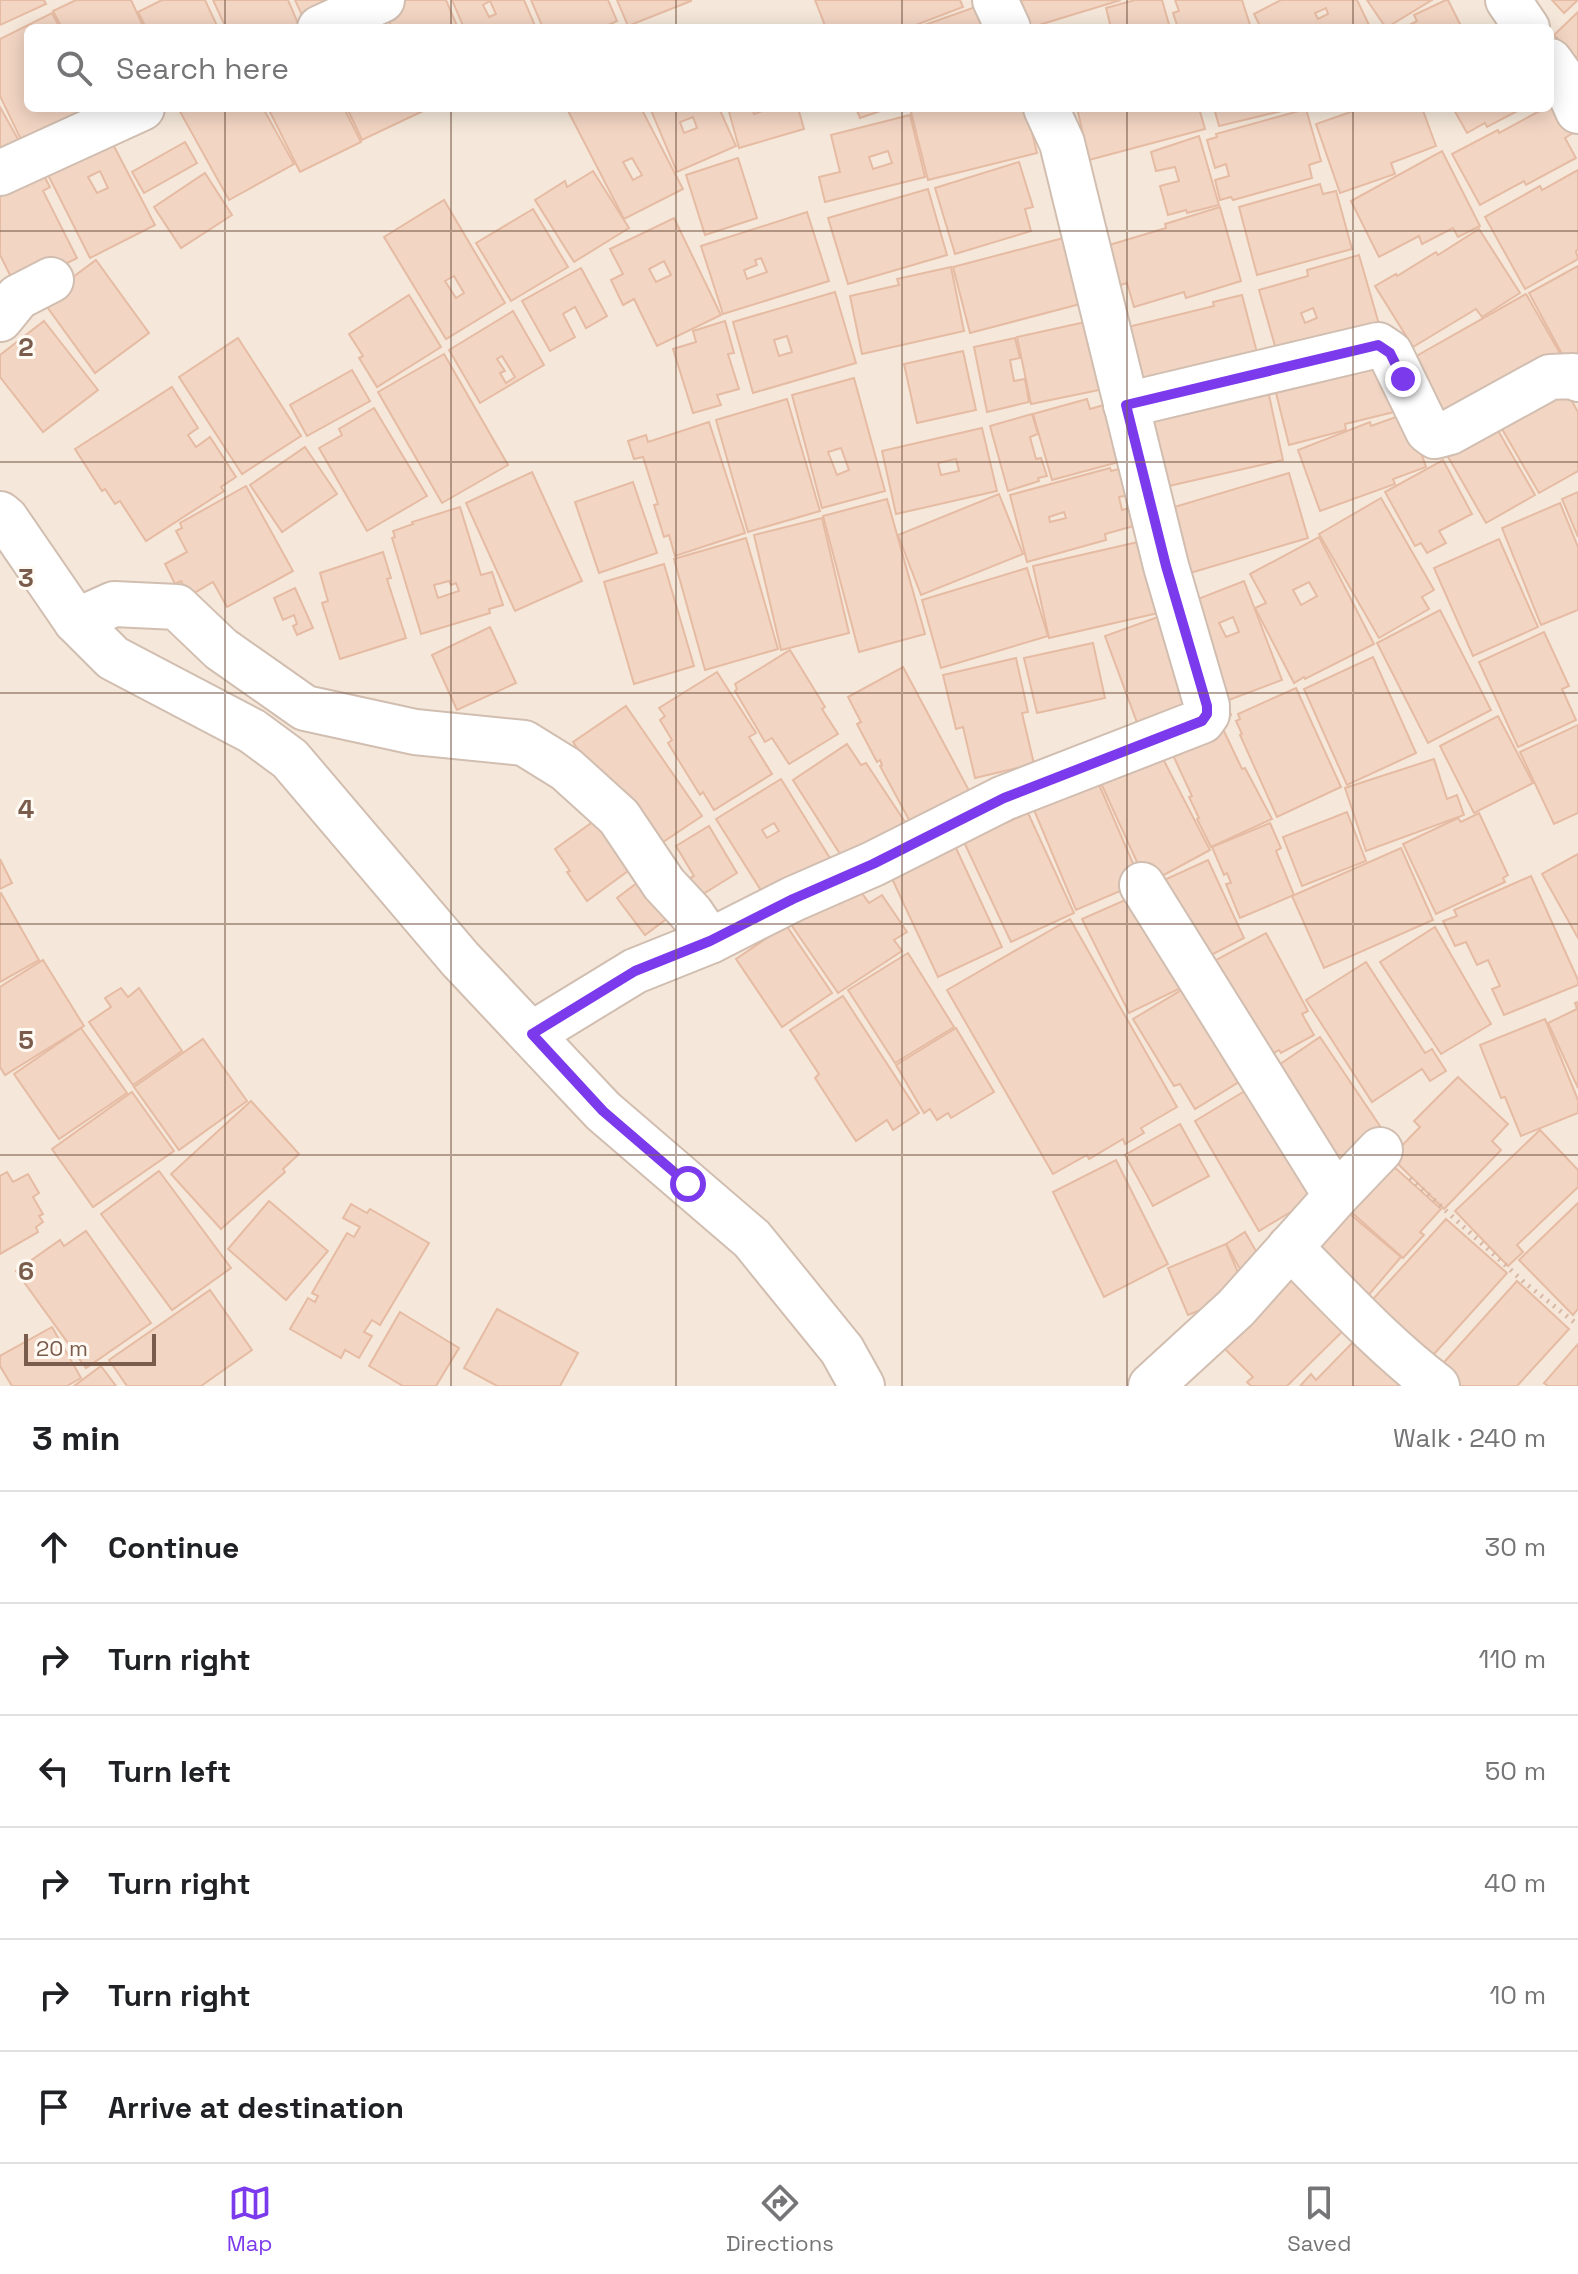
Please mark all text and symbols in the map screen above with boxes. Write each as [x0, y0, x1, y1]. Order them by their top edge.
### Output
search box [24, 24, 1554, 112]
icon: search [52, 46, 96, 90]
text: Search here [116, 49, 289, 88]
text: 2 [18, 330, 34, 364]
route end [1385, 361, 1421, 397]
text: 3 [18, 561, 34, 595]
text: 4 [18, 792, 34, 826]
text: 5 [18, 1023, 34, 1057]
route start [670, 1166, 706, 1202]
text: 6 [18, 1254, 34, 1288]
scale bar [24, 1330, 156, 1366]
text: 20 m [36, 1334, 88, 1362]
text: 3 min [32, 1417, 120, 1460]
text: Walk · 240 m [1393, 1421, 1546, 1455]
icon: ahead [32, 1525, 76, 1569]
text: Continue [108, 1528, 239, 1567]
text: 30 m [1485, 1530, 1546, 1564]
icon: right [32, 1637, 76, 1681]
text: Turn right [108, 1640, 251, 1679]
text: 110 m [1479, 1642, 1546, 1676]
icon: left [32, 1749, 76, 1793]
text: Turn left [108, 1752, 231, 1791]
text: 50 m [1485, 1754, 1546, 1788]
icon: right [32, 1861, 76, 1905]
text: Turn right [108, 1864, 251, 1903]
text: 40 m [1484, 1866, 1546, 1900]
icon: right [32, 1973, 76, 2017]
text: Turn right [108, 1976, 251, 2015]
text: 10 m [1489, 1978, 1546, 2012]
icon: arrive [32, 2085, 76, 2129]
text: Arrive at destination [108, 2088, 404, 2127]
tab: Map [227, 2181, 273, 2257]
tab: Directions [726, 2181, 834, 2257]
tab: Saved [1287, 2181, 1351, 2257]

